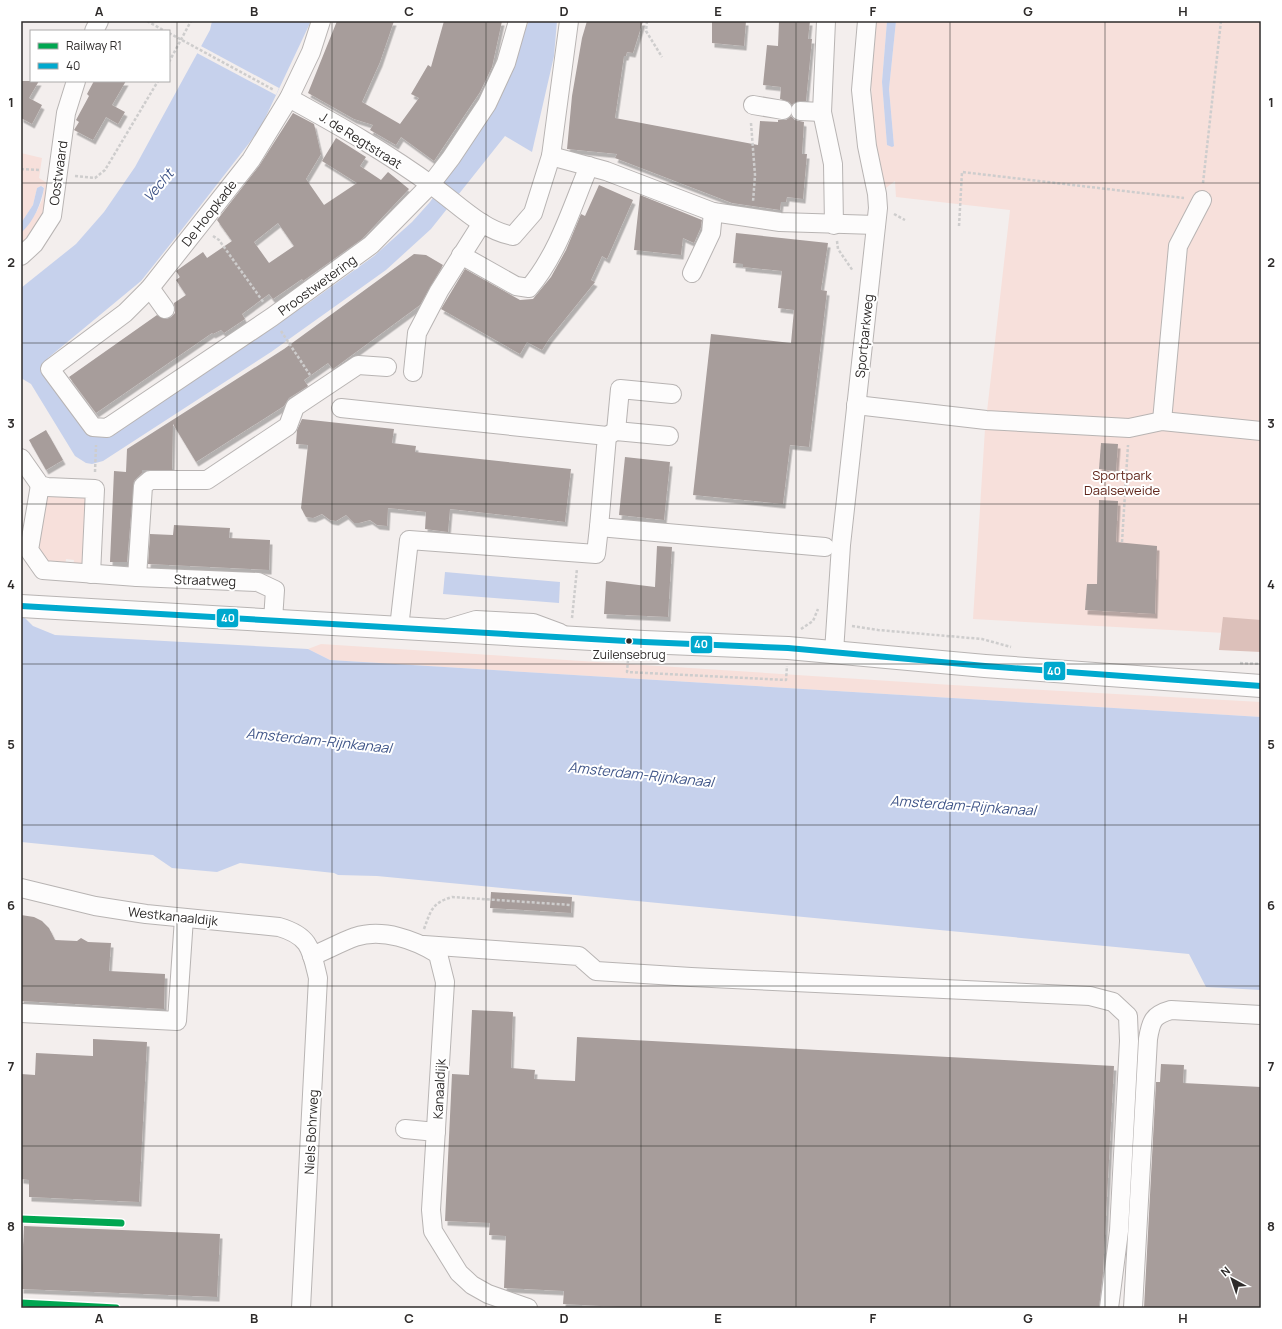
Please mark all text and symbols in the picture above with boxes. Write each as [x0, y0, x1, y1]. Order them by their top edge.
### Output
text: A [95, 2, 104, 20]
text: B [250, 2, 258, 20]
text: C [404, 2, 414, 20]
text: D [559, 2, 569, 20]
text: E [714, 2, 722, 20]
text: F [870, 2, 877, 20]
text: G [1023, 2, 1033, 20]
text: H [1178, 2, 1188, 20]
legend [30, 30, 170, 82]
text: Railway R1 [66, 37, 122, 54]
text: 40 [66, 57, 80, 74]
text: 1 [8, 93, 14, 111]
text: 1 [1268, 93, 1274, 111]
street label: J. de Regtstraat [316, 107, 406, 173]
street label: Oostwaard [45, 139, 71, 207]
water label: Vecht [139, 163, 178, 205]
street label: De Hoopkade [177, 176, 241, 250]
street label: Proostwetering [274, 250, 360, 320]
text: 2 [7, 253, 15, 271]
text: 2 [1267, 253, 1275, 271]
street label: Sportparkweg [851, 293, 877, 379]
text: 3 [7, 414, 15, 432]
text: 3 [1267, 414, 1275, 432]
park label: Sportpark Daalseweide [1084, 466, 1160, 499]
street label: Straatweg [174, 570, 236, 590]
text: 4 [7, 575, 15, 593]
text: 4 [1267, 575, 1275, 593]
line badge: 40 [216, 608, 239, 628]
text: 40 [221, 610, 235, 625]
line badge: 40 [690, 635, 713, 654]
marker: Zuilensebrug [624, 636, 634, 646]
text: 40 [694, 636, 708, 651]
place label: Zuilensebrug [592, 646, 666, 663]
line badge: 40 [1043, 661, 1066, 681]
text: 40 [1047, 663, 1061, 678]
water label: Amsterdam-Rijnkanaal [245, 723, 394, 757]
text: 5 [7, 735, 15, 753]
text: 5 [1267, 735, 1275, 753]
water label: Amsterdam-Rijnkanaal [567, 757, 716, 791]
water label: Amsterdam-Rijnkanaal [889, 790, 1038, 820]
text: 6 [7, 896, 15, 914]
text: 6 [1267, 896, 1275, 914]
street label: Westkanaaldijk [127, 902, 219, 930]
text: 7 [8, 1057, 15, 1075]
text: 7 [1268, 1057, 1275, 1075]
street label: Kanaaldijk [428, 1058, 450, 1120]
street label: Niels Bohrweg [300, 1089, 322, 1175]
text: 8 [7, 1217, 15, 1235]
text: 8 [1267, 1217, 1275, 1235]
north arrow [1212, 1259, 1252, 1299]
text: N [1217, 1263, 1233, 1279]
text: A [95, 1309, 104, 1327]
text: B [250, 1309, 258, 1327]
text: C [404, 1309, 414, 1327]
text: D [559, 1309, 569, 1327]
text: E [714, 1309, 722, 1327]
text: F [870, 1309, 877, 1327]
text: G [1023, 1309, 1033, 1327]
text: H [1178, 1309, 1188, 1327]

